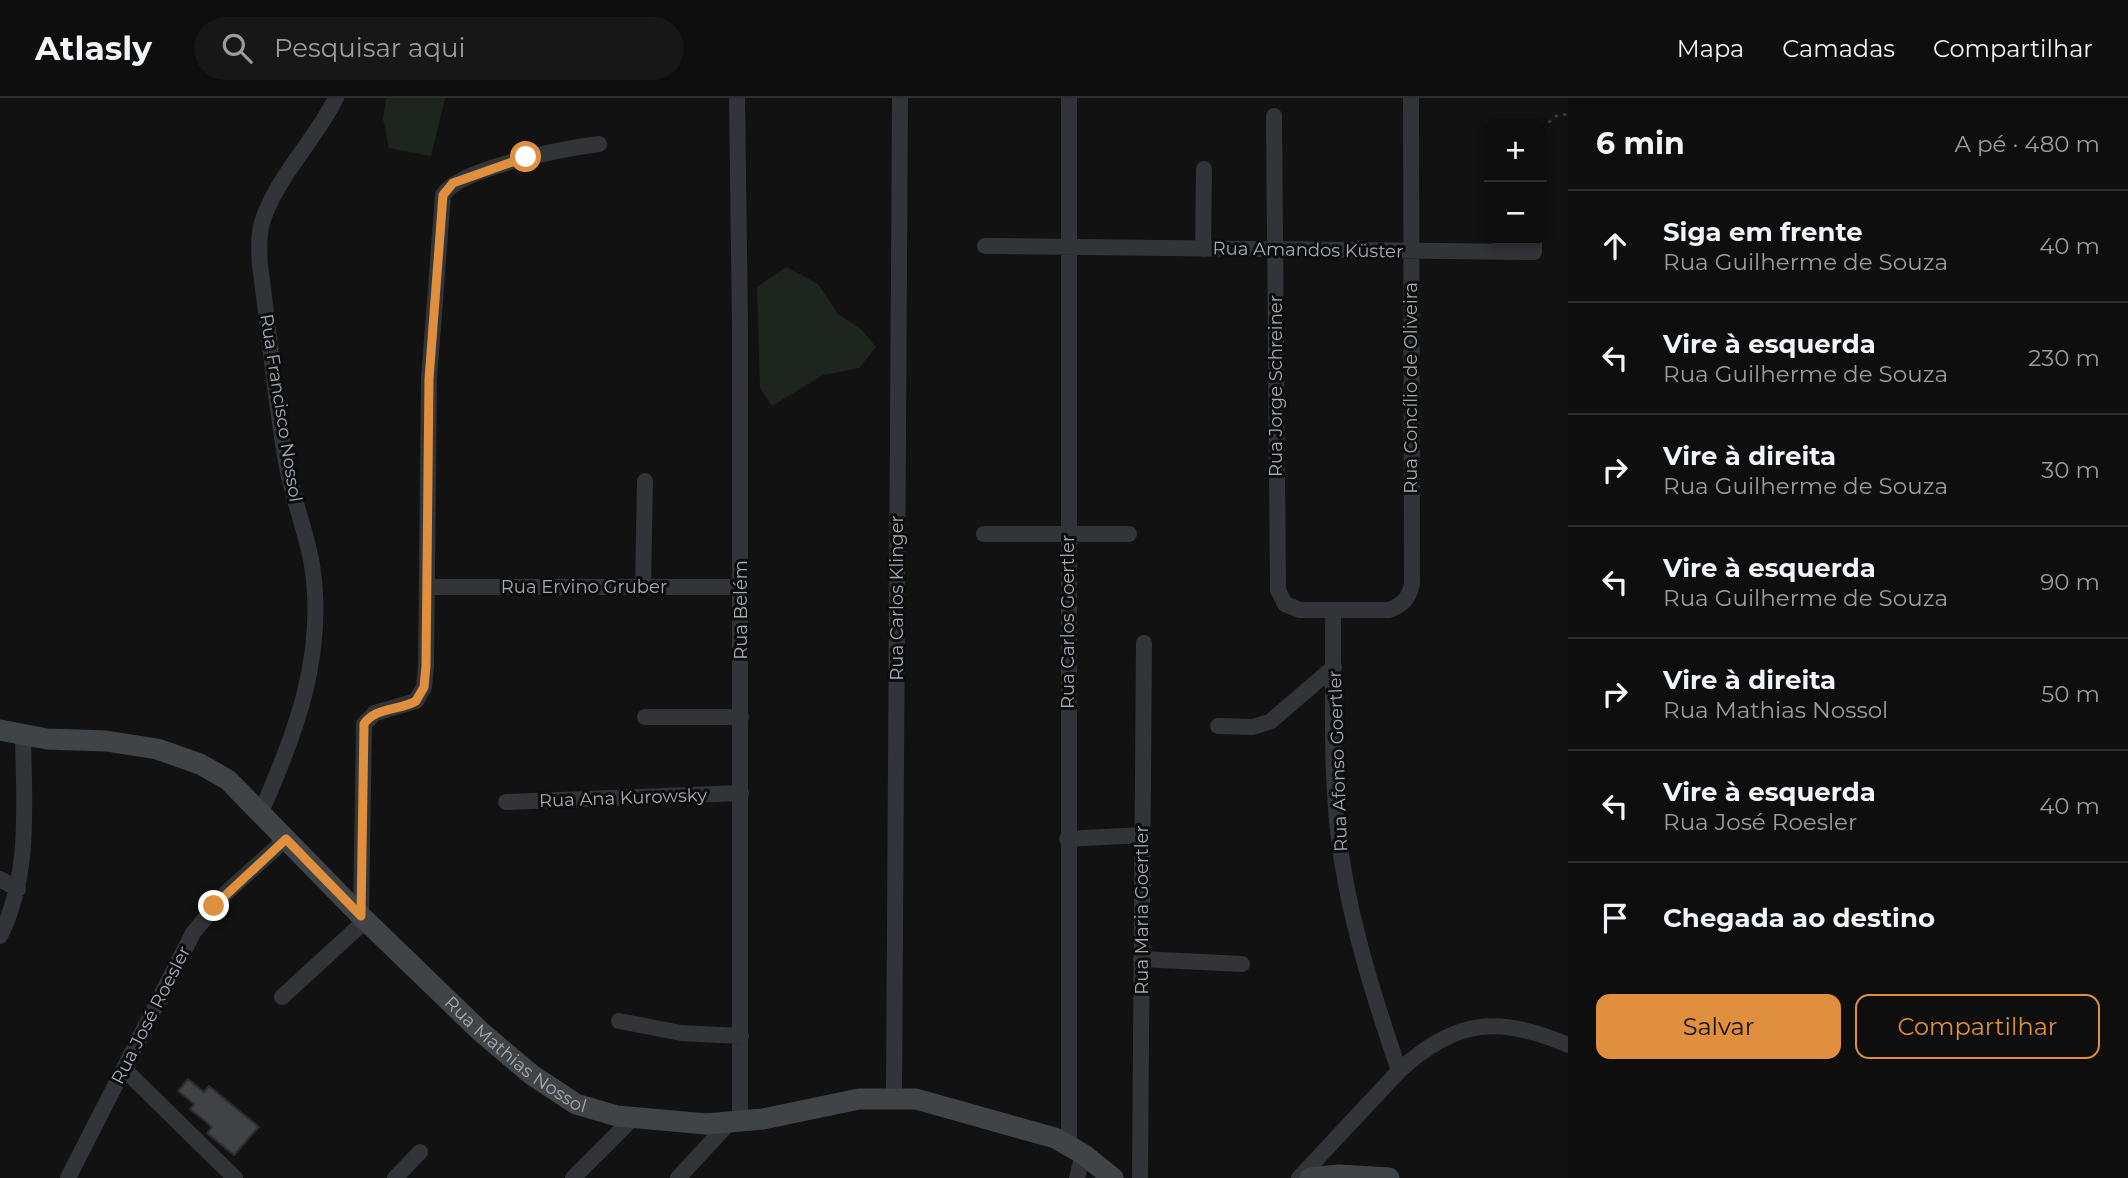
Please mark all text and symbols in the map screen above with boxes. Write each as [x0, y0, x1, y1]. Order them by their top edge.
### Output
search box [194, 17, 684, 80]
text: Atlasly [35, 28, 152, 68]
icon: search [218, 29, 256, 67]
text: Pesquisar aqui [274, 32, 465, 64]
text: Mapa [1677, 34, 1744, 63]
text: Camadas [1782, 34, 1895, 63]
text: Compartilhar [1933, 34, 2093, 63]
map controls [1484, 119, 1547, 245]
button: + [1484, 119, 1547, 182]
text: 6 min [1596, 125, 1685, 162]
text: A pé · 480 m [1954, 130, 2100, 158]
route start [510, 141, 541, 172]
button: − [1484, 182, 1547, 245]
text: Siga em frente [1663, 216, 1863, 248]
icon: ahead [1596, 227, 1634, 265]
text: 40 m [2039, 232, 2100, 260]
street label: Rua Amandos Küster [1213, 237, 1403, 263]
text: Rua Guilherme de Souza [1663, 248, 1948, 276]
street label: Rua Concílio de Oliveira [1400, 282, 1422, 494]
street label: Rua Jorge Schreiner [1265, 295, 1287, 477]
street label: Rua Francisco Nossol [255, 312, 307, 504]
text: Vire à esquerda [1663, 328, 1876, 360]
icon: left [1596, 339, 1634, 377]
text: 230 m [2028, 344, 2100, 372]
text: Rua Guilherme de Souza [1663, 360, 1948, 388]
text: Vire à direita [1663, 440, 1836, 472]
icon: right [1596, 451, 1634, 489]
text: 30 m [2041, 456, 2100, 484]
text: Rua Guilherme de Souza [1663, 472, 1948, 500]
street label: Rua Carlos Klinger [886, 515, 908, 681]
street label: Rua Carlos Goertler [1057, 535, 1079, 709]
text: Vire à esquerda [1663, 552, 1876, 584]
street label: Rua Belém [730, 560, 752, 660]
icon: left [1596, 563, 1634, 601]
text: 90 m [2040, 568, 2100, 596]
street label: Rua Ervino Gruber [501, 576, 667, 598]
text: Rua Guilherme de Souza [1663, 584, 1948, 612]
text: Vire à direita [1663, 664, 1836, 696]
street label: Rua Afonso Goertler [1324, 670, 1352, 852]
icon: right [1596, 675, 1634, 713]
text: 50 m [2041, 680, 2100, 708]
text: Rua Mathias Nossol [1663, 696, 1888, 724]
text: Vire à esquerda [1663, 776, 1876, 808]
street label: Rua Ana Kurowsky [539, 784, 708, 812]
icon: left [1596, 787, 1634, 825]
text: 40 m [2039, 792, 2100, 820]
text: Rua José Roesler [1663, 808, 1857, 836]
street label: Rua Maria Goertler [1131, 825, 1153, 995]
route end [198, 890, 229, 921]
icon: arrive [1596, 899, 1634, 937]
text: Chegada ao destino [1663, 902, 1935, 934]
street label: Rua José Roesler [107, 942, 195, 1088]
street label: Rua Mathias Nossol [440, 992, 589, 1117]
button: Salvar [1596, 994, 1841, 1059]
button: Compartilhar [1855, 994, 2100, 1059]

